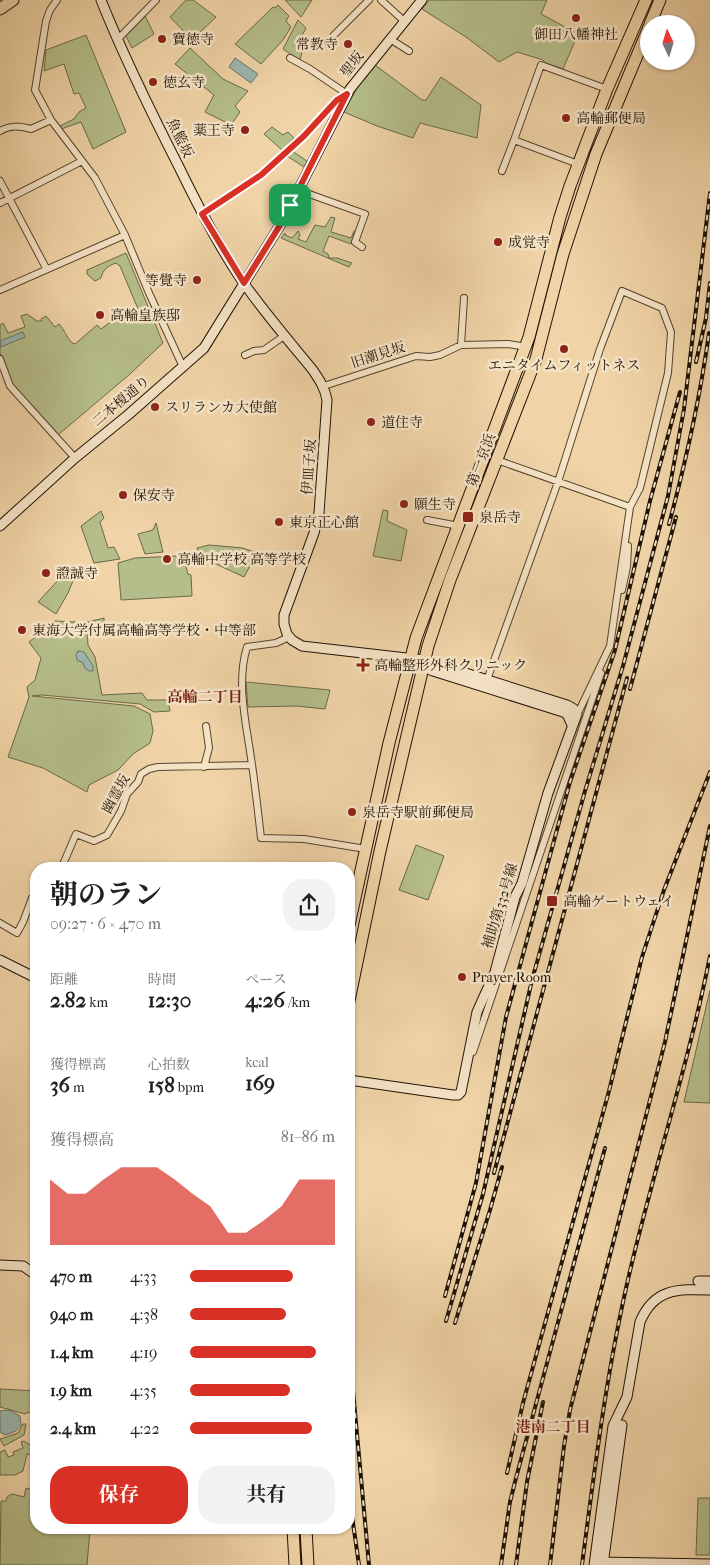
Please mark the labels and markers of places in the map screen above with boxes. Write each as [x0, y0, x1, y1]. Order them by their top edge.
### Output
marker: 御田八幡神社 [570, 12, 582, 24]
place label: 御田八幡神社 [534, 26, 618, 43]
place label: 寶徳寺 [172, 31, 214, 48]
marker: 寶徳寺 [156, 33, 168, 45]
place label: 常教寺 [296, 36, 338, 53]
marker: 常教寺 [342, 38, 354, 50]
place label: 徳玄寺 [163, 74, 205, 91]
marker: 徳玄寺 [147, 76, 159, 88]
place label: 高輪郵便局 [576, 110, 646, 127]
marker: 高輪郵便局 [560, 112, 572, 124]
place label: 薬王寺 [193, 122, 235, 139]
marker: 薬王寺 [239, 124, 251, 136]
pin [269, 184, 311, 226]
place label: 成覚寺 [508, 234, 550, 251]
marker: 成覚寺 [492, 236, 504, 248]
place label: 等覺寺 [145, 272, 187, 289]
marker: 等覺寺 [191, 274, 203, 286]
place label: 高輪皇族邸 [110, 307, 180, 324]
marker: 高輪皇族邸 [94, 309, 106, 321]
marker: エニタイムフィットネス [558, 343, 570, 355]
place label: エニタイムフィットネス [488, 357, 640, 374]
place label: スリランカ大使館 [165, 399, 277, 416]
marker: スリランカ大使館 [149, 401, 161, 413]
place label: 道住寺 [381, 414, 423, 431]
marker: 道住寺 [365, 416, 377, 428]
place label: 保安寺 [133, 487, 175, 504]
marker: 保安寺 [117, 489, 129, 501]
place label: 願生寺 [414, 496, 456, 513]
marker: 願生寺 [398, 498, 410, 510]
place label: 泉岳寺 [479, 509, 521, 526]
marker: 泉岳寺 [461, 510, 475, 524]
place label: 東京正心館 [289, 514, 359, 531]
marker: 東京正心館 [273, 516, 285, 528]
place label: 高輪中学校 高等学校 [177, 551, 306, 568]
marker: 高輪中学校 高等学校 [161, 553, 173, 565]
place label: 證誠寺 [56, 565, 98, 582]
marker: 證誠寺 [40, 567, 52, 579]
place label: 東海大学付属高輪高等学校・中等部 [32, 622, 256, 639]
marker: 東海大学付属高輪高等学校・中等部 [16, 624, 28, 636]
place label: 高輪整形外科クリニック [374, 657, 527, 674]
marker: 高輪整形外科クリニック [356, 658, 370, 672]
place label: 泉岳寺駅前郵便局 [362, 804, 474, 821]
marker: 泉岳寺駅前郵便局 [346, 806, 358, 818]
place label: 高輪ゲートウェイ [563, 893, 674, 910]
marker: 高輪ゲートウェイ [545, 894, 559, 908]
place label: Prayer Room [472, 969, 552, 986]
marker: Prayer Room [456, 971, 468, 983]

